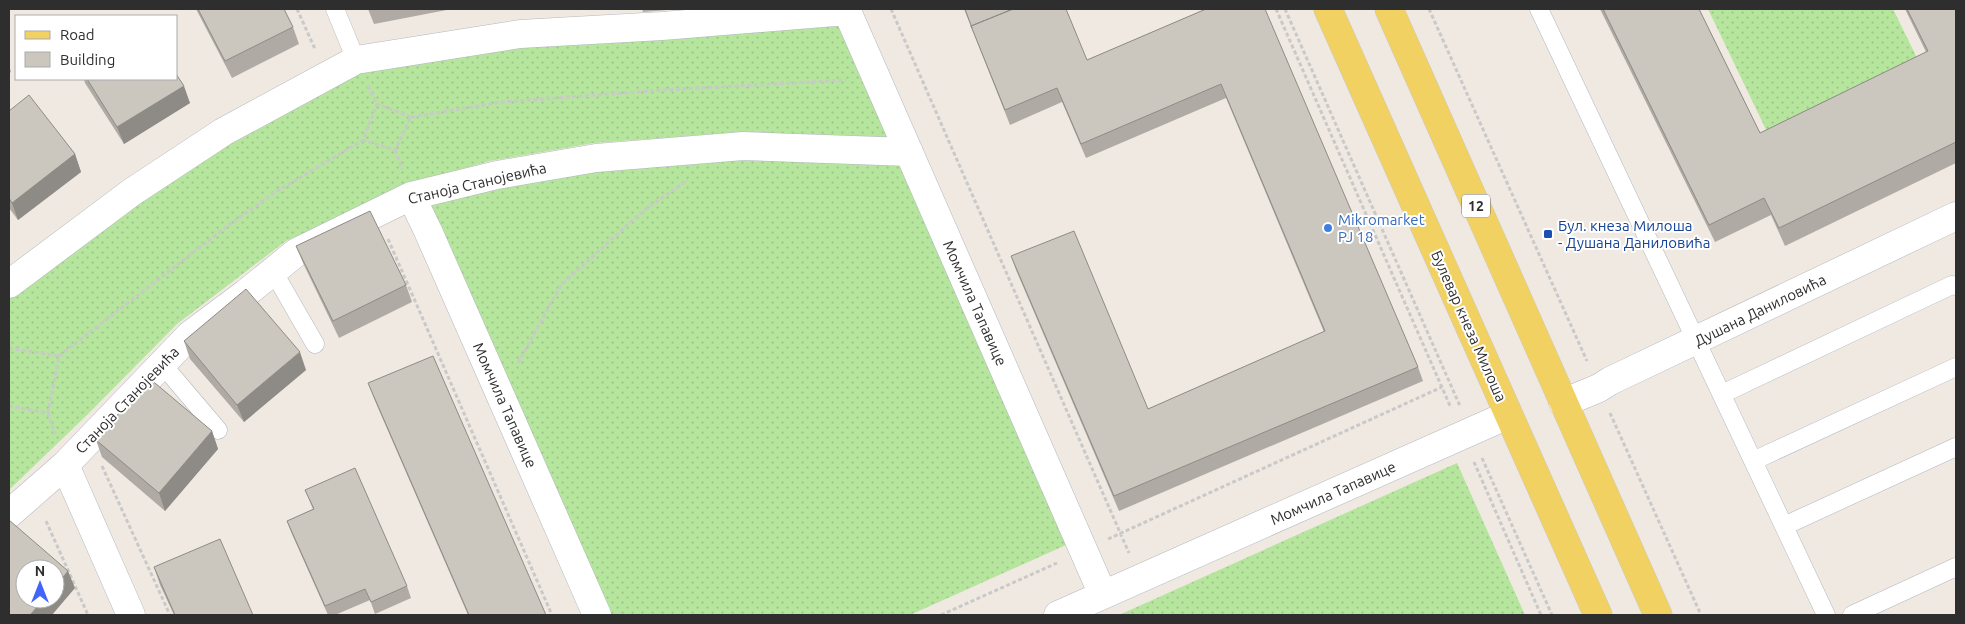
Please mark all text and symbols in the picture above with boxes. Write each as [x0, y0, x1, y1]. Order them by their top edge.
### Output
legend [15, 15, 178, 80]
text: Road [60, 26, 95, 43]
text: Building [60, 51, 115, 68]
street label: Станоја Станојевића [406, 159, 548, 207]
road number: 12 [1462, 195, 1490, 218]
place label: Mikromarket PJ 18 [1338, 211, 1425, 245]
place label: Бул. кнеза Милоша - Душана Даниловића [1558, 217, 1710, 251]
marker: Mikromarket PJ 18 [1322, 222, 1334, 234]
marker: Бул. кнеза Милоша - Душана Даниловића [1542, 228, 1554, 240]
street label: Момчила Тапавице [940, 238, 1010, 368]
street label: Булевар кнеза Милоша [1428, 248, 1510, 404]
street label: Душана Даниловића [1691, 271, 1829, 349]
street label: Момчила Тапавице [470, 340, 540, 470]
street label: Станоја Станојевића [72, 343, 182, 457]
street label: Момчила Тапавице [1268, 458, 1398, 528]
north arrow [15, 559, 65, 609]
text: N [35, 563, 45, 579]

